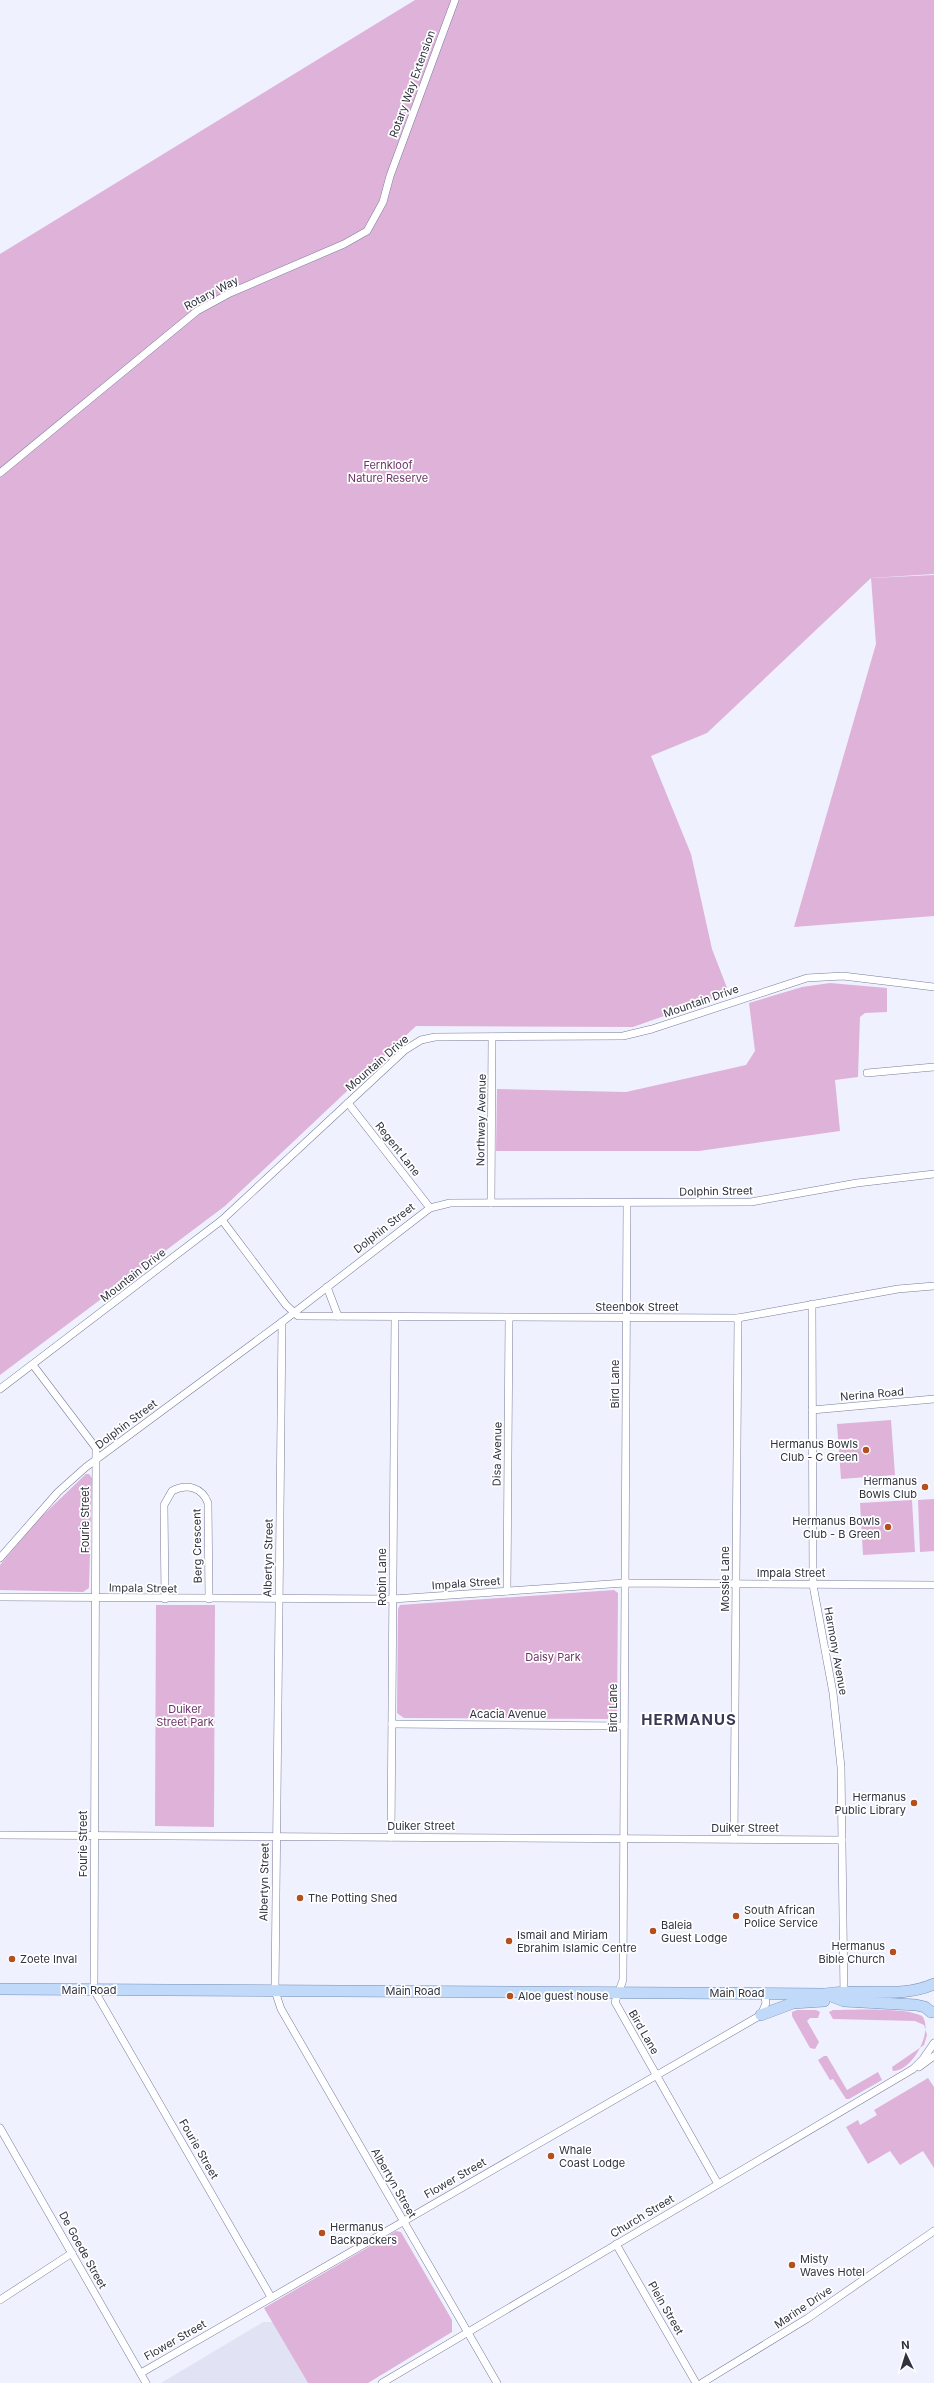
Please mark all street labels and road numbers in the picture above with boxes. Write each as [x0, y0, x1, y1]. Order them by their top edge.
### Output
street label: Rotary Way Extension [386, 28, 438, 140]
street label: Rotary Way [181, 273, 241, 313]
street label: Mountain Drive [661, 982, 741, 1020]
street label: Mountain Drive [343, 1032, 411, 1094]
street label: Northway Avenue [473, 1074, 489, 1166]
street label: Regent Lane [372, 1119, 424, 1179]
street label: Dolphin Street [679, 1183, 753, 1199]
street label: Dolphin Street [351, 1200, 418, 1256]
street label: Mountain Drive [98, 1245, 168, 1305]
street label: Steenbok Street [595, 1300, 679, 1314]
street label: Bird Lane [608, 1360, 622, 1408]
street label: Nerina Road [840, 1384, 904, 1404]
street label: Dolphin Street [92, 1396, 160, 1452]
street label: Disa Avenue [489, 1422, 505, 1486]
street label: Fourie Street [78, 1486, 92, 1553]
street label: Berg Crescent [189, 1508, 205, 1583]
street label: Albertyn Street [260, 1518, 276, 1597]
street label: Mossie Lane [718, 1546, 732, 1612]
street label: Robin Lane [375, 1548, 389, 1606]
street label: Impala Street [757, 1566, 826, 1580]
street label: Impala Street [431, 1574, 501, 1592]
street label: Impala Street [109, 1580, 178, 1596]
street label: Harmony Avenue [821, 1606, 851, 1696]
street label: Bird Lane [606, 1684, 620, 1732]
street label: Acacia Avenue [469, 1707, 547, 1721]
street label: Fourie Street [76, 1810, 90, 1877]
street label: Duiker Street [387, 1819, 455, 1833]
street label: Duiker Street [711, 1821, 779, 1835]
street label: Albertyn Street [256, 1842, 272, 1921]
street label: Main Road [62, 1983, 116, 1997]
street label: Main Road [386, 1984, 440, 1998]
street label: Main Road [710, 1986, 764, 2000]
street label: Bird Lane [626, 2007, 662, 2057]
street label: Fourie Street [176, 2117, 222, 2182]
street label: Albertyn Street [368, 2146, 420, 2221]
street label: Flower Street [422, 2154, 489, 2201]
street label: Church Street [608, 2191, 677, 2241]
street label: De Goede Street [56, 2209, 110, 2291]
street label: Plein Street [645, 2279, 687, 2338]
street label: Marine Drive [772, 2283, 834, 2331]
street label: Flower Street [142, 2316, 209, 2363]

